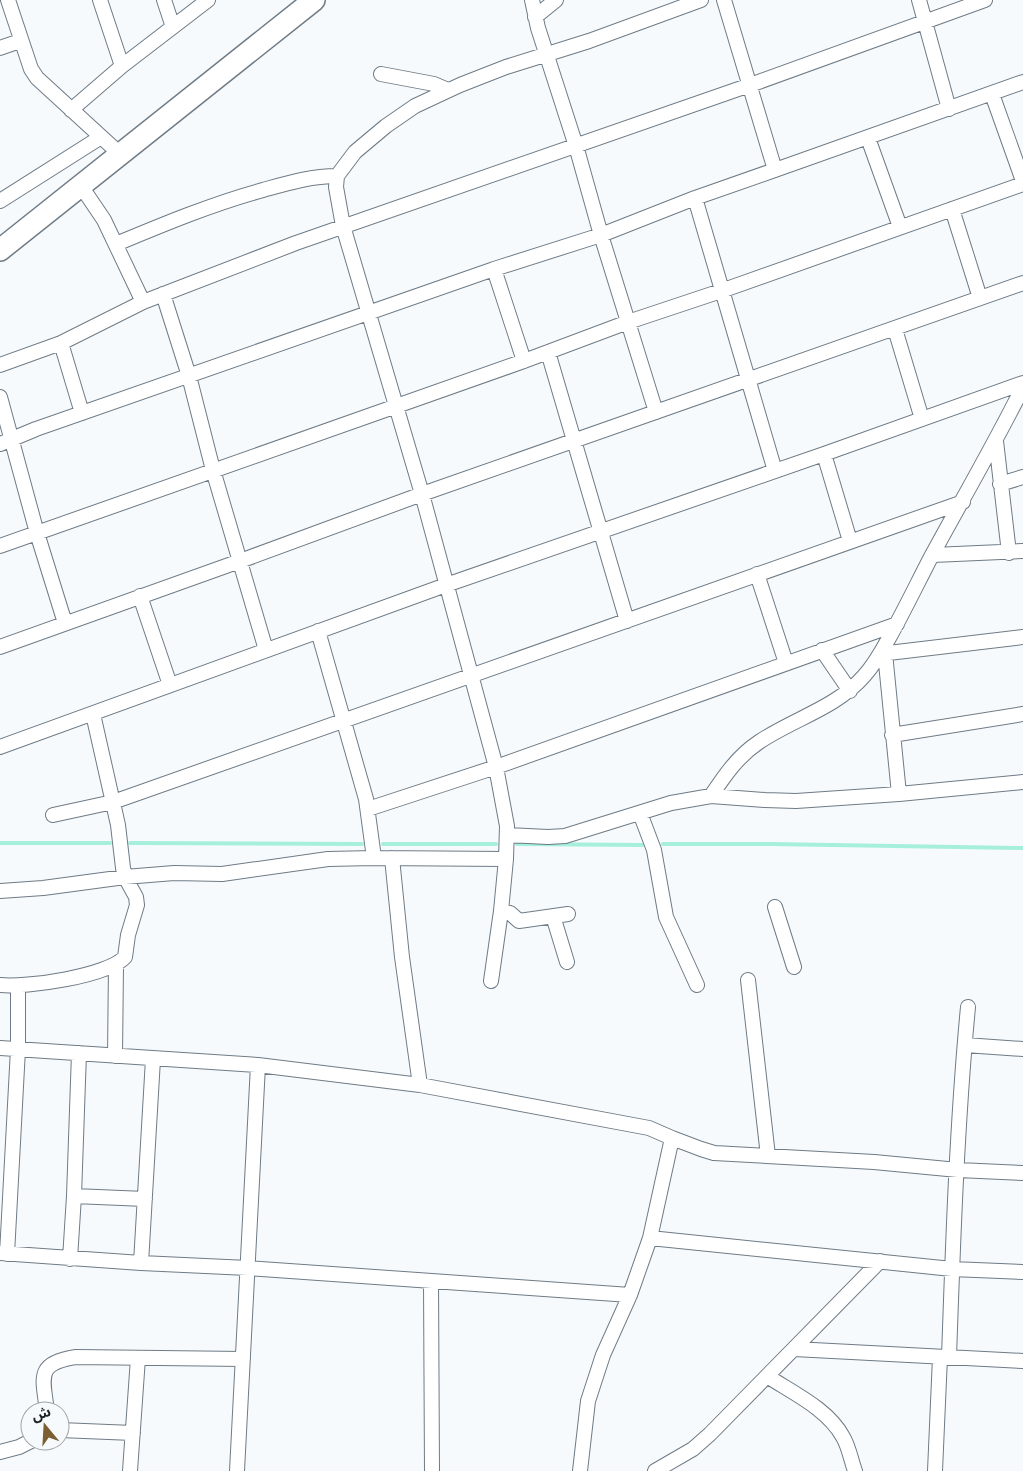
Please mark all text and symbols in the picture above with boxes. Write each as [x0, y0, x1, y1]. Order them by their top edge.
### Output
north arrow [20, 1401, 70, 1451]
text: ش [30, 1404, 53, 1426]

